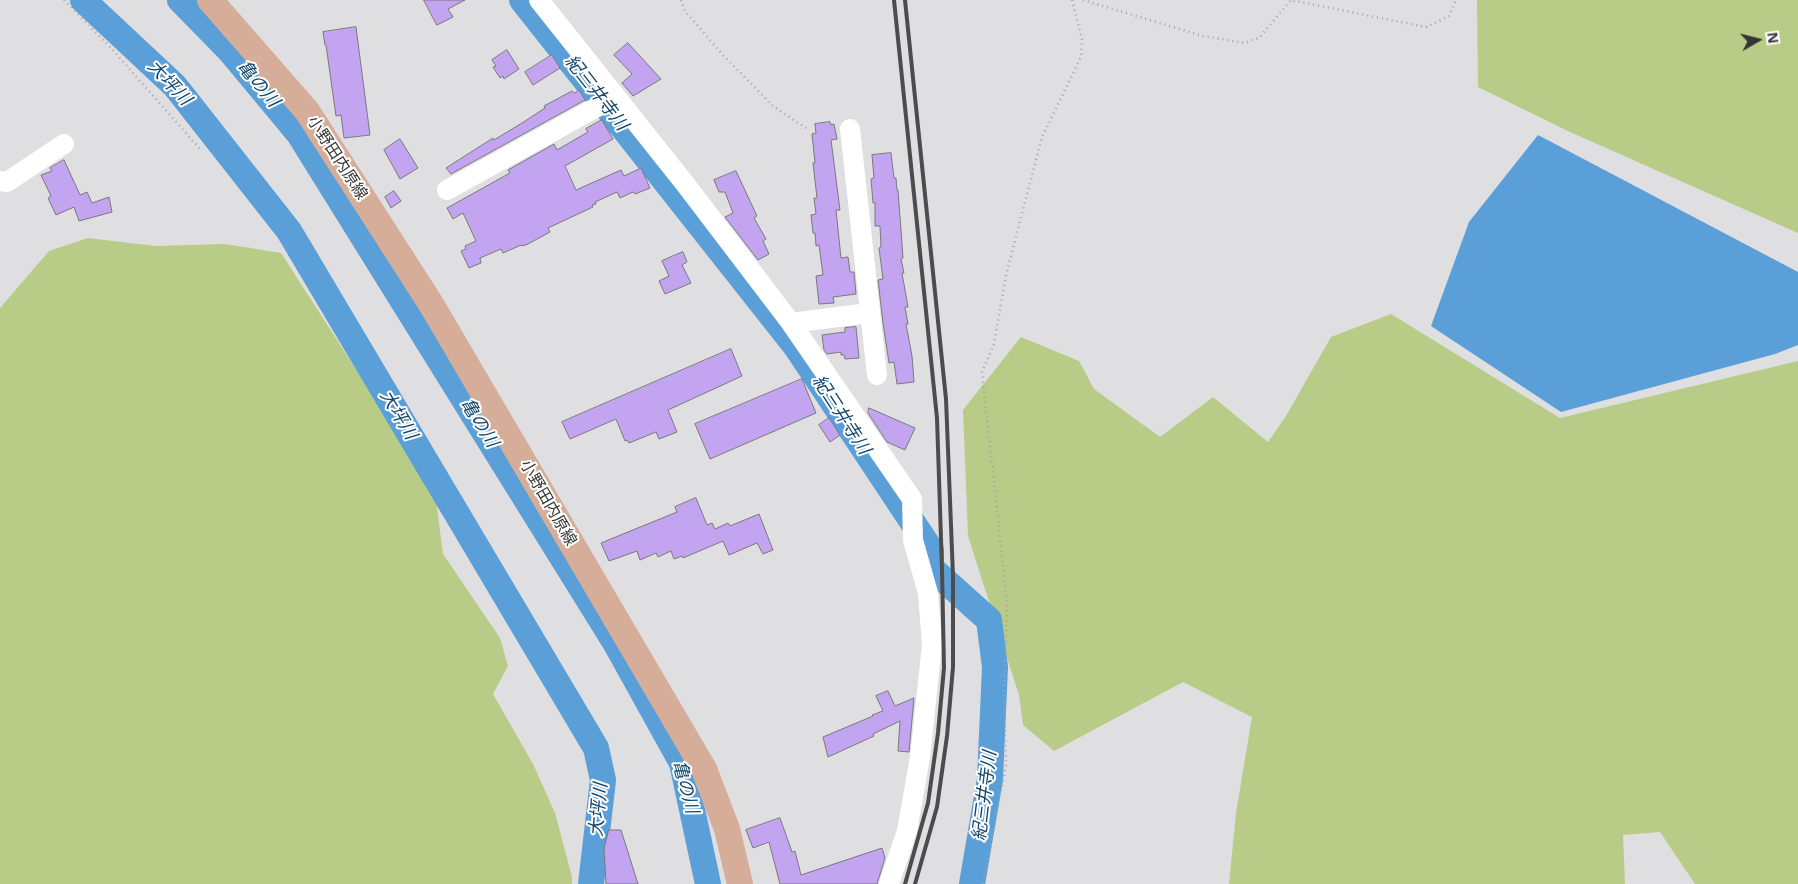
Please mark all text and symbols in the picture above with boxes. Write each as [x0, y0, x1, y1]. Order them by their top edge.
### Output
north arrow [1733, 15, 1783, 65]
text: N [1763, 31, 1784, 45]
water label: 紀三井寺川 [560, 51, 632, 135]
water label: 大坪川 [143, 56, 195, 110]
water label: 亀の川 [232, 56, 284, 112]
street label: 小野田内原線 [303, 113, 371, 203]
water label: 紀三井寺川 [807, 371, 875, 459]
water label: 大坪川 [375, 386, 421, 444]
water label: 亀の川 [456, 394, 502, 452]
street label: 小野田内原線 [516, 457, 580, 549]
water label: 紀三井寺川 [969, 750, 1001, 842]
water label: 亀の川 [668, 758, 702, 816]
water label: 大坪川 [586, 782, 612, 838]

